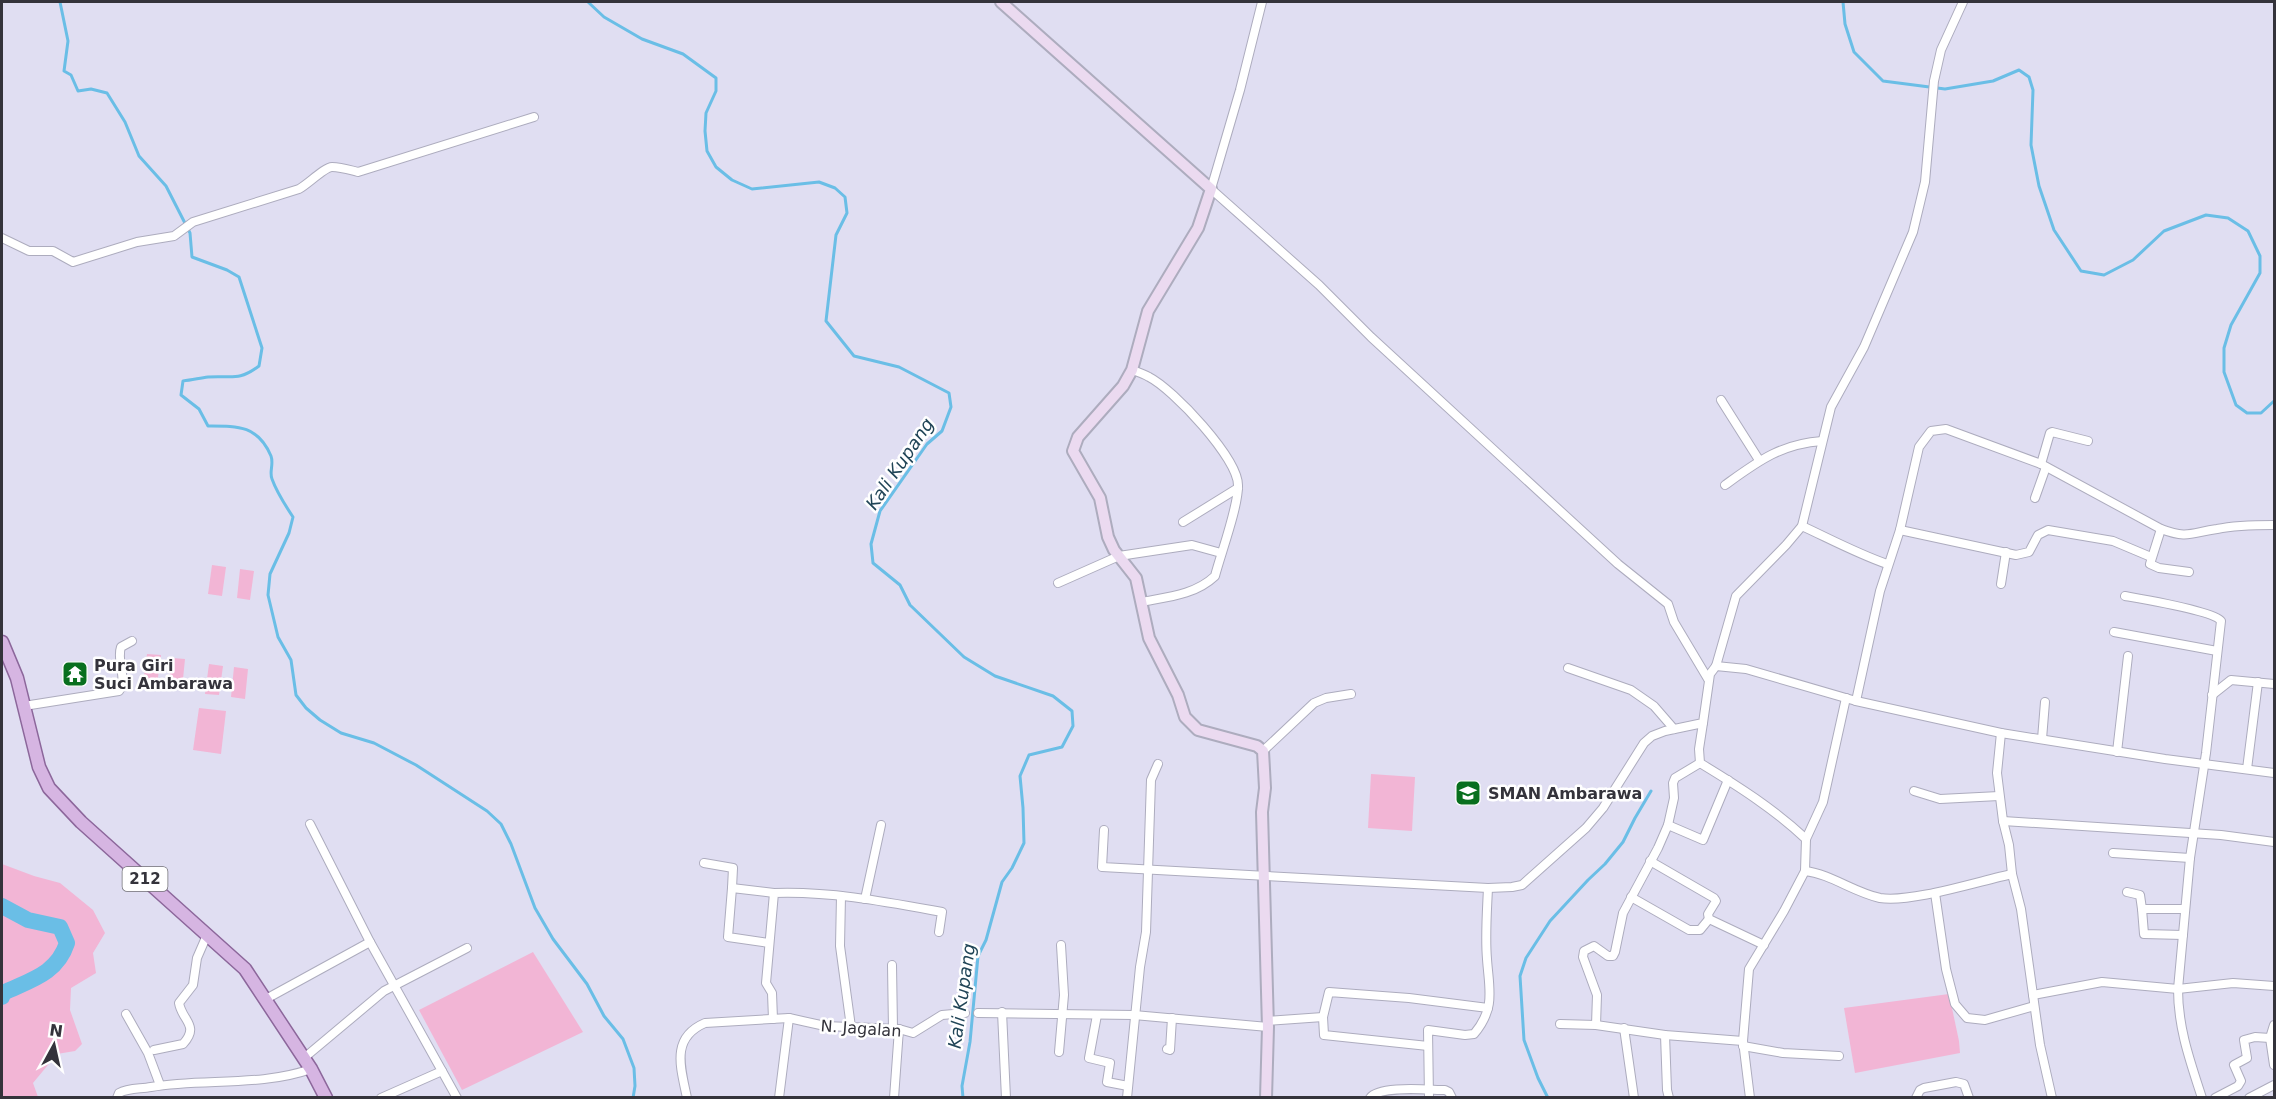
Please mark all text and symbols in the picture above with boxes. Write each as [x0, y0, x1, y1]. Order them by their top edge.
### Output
water label: Kali Kupang [861, 414, 938, 514]
place label: Pura Giri Suci Ambarawa [94, 656, 233, 693]
temple icon: Pura Giri Suci Ambarawa [60, 659, 90, 689]
school or university icon: SMAN Ambarawa [1453, 778, 1483, 808]
place label: SMAN Ambarawa [1488, 784, 1642, 803]
road number: 212 [122, 867, 168, 891]
water label: Kali Kupang [944, 942, 979, 1050]
north arrow [24, 1015, 84, 1075]
street label: N. Jagalan [820, 1016, 902, 1041]
text: N [48, 1020, 64, 1041]

